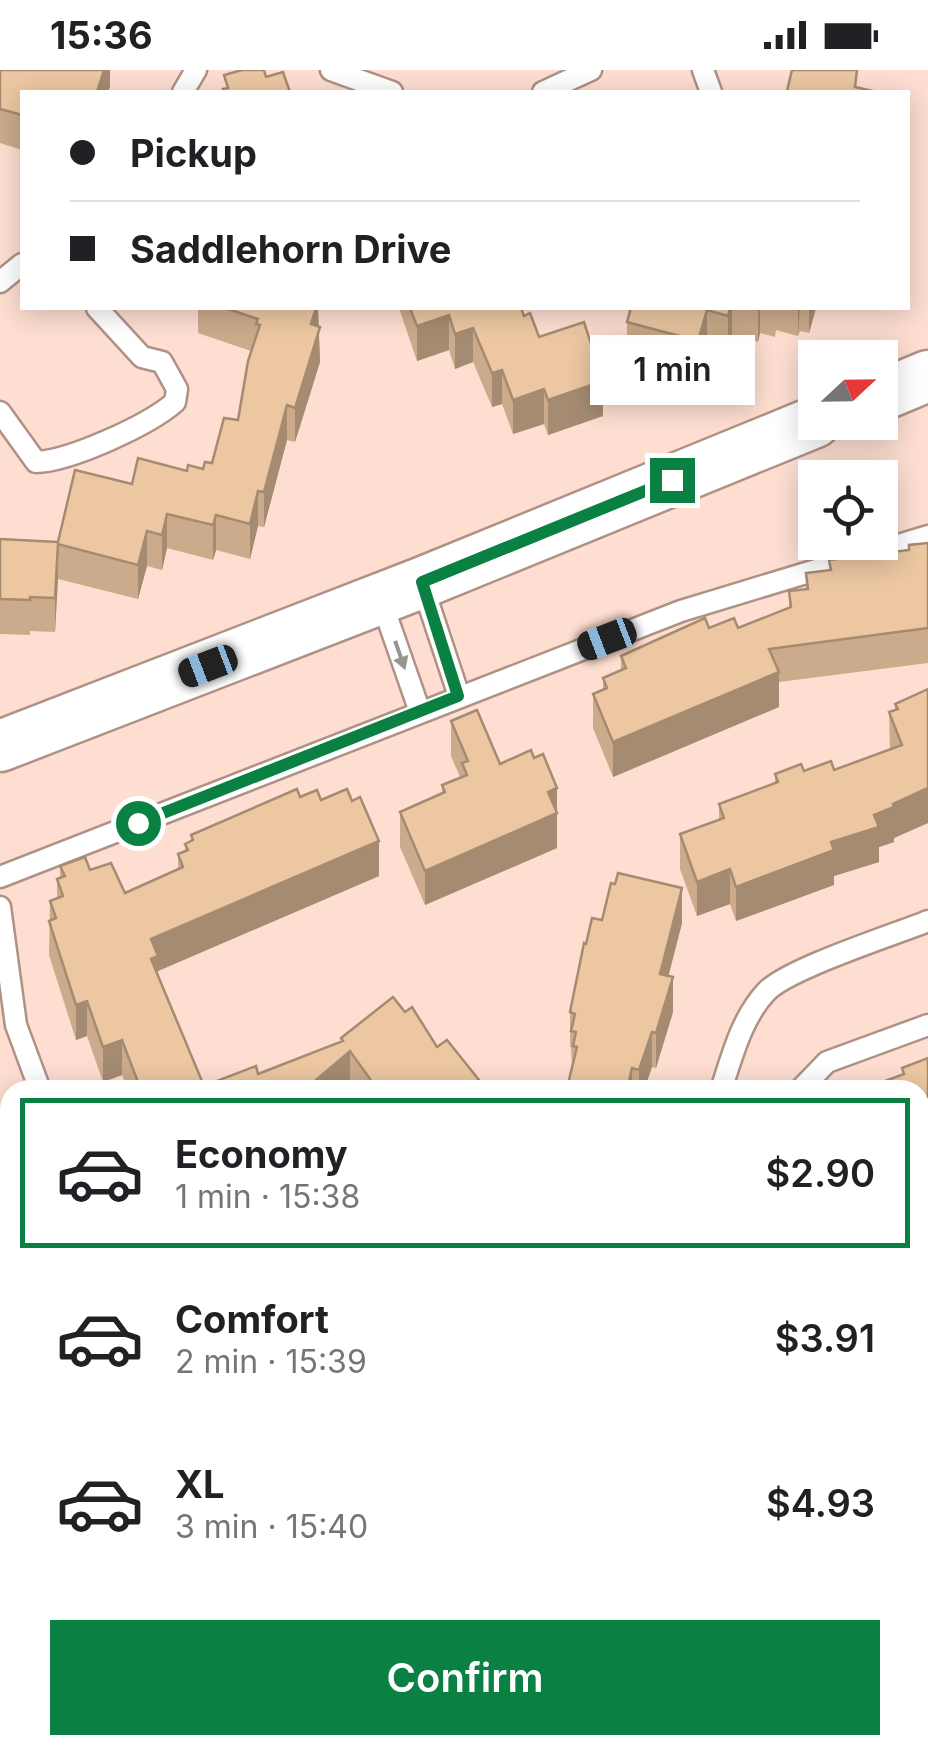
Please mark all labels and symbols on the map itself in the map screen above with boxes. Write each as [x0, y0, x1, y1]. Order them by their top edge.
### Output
callout: 1 min [590, 335, 754, 405]
north arrow [798, 340, 898, 440]
route end [650, 458, 695, 503]
car [574, 614, 640, 664]
car [175, 641, 241, 691]
one-way arrow [393, 641, 408, 671]
route start [116, 801, 161, 846]

